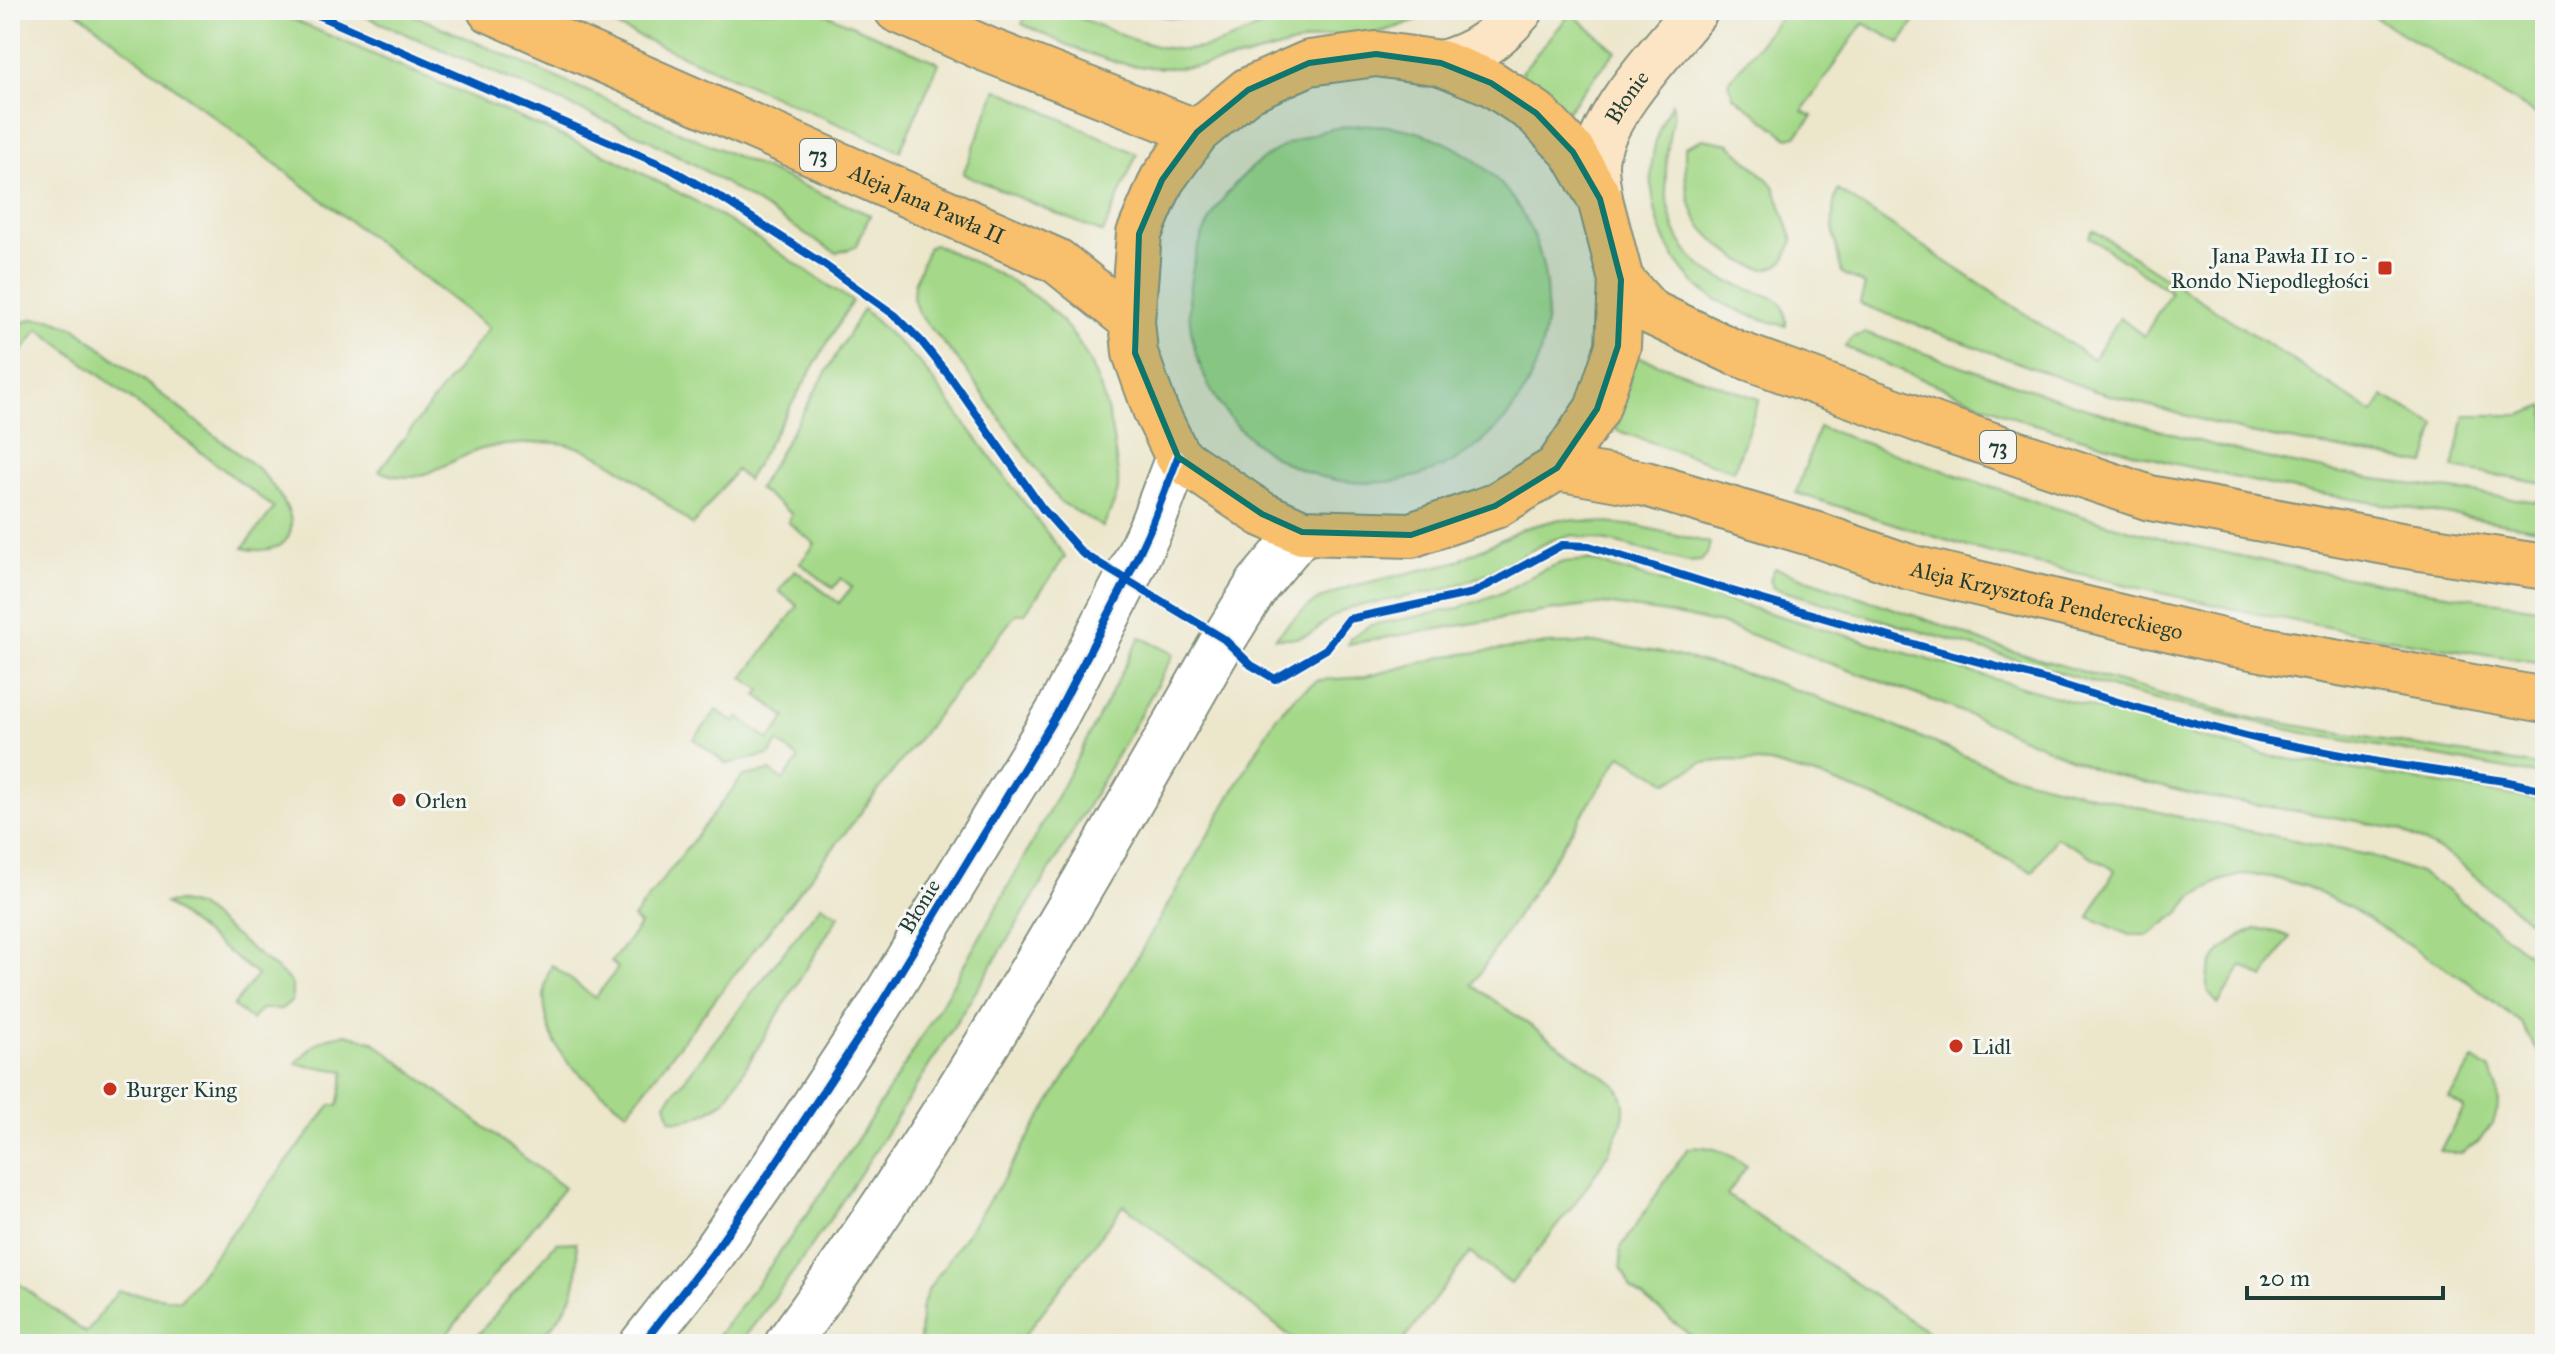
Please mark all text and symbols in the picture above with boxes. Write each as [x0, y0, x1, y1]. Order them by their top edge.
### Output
street label: Błonie [1599, 65, 1655, 128]
road number: 73 [800, 139, 836, 171]
street label: Aleja Jana Pawła II [844, 157, 1009, 250]
place label: Jana Pawła II 10 - Rondo Niepodległości [2171, 242, 2369, 294]
marker: Jana Pawła II 10 - Rondo Niepodległości [2376, 259, 2394, 277]
road number: 73 [1980, 431, 2016, 463]
street label: Aleja Krzysztofa Pendereckiego [1907, 555, 2186, 645]
place label: Orlen [415, 787, 467, 814]
marker: Orlen [390, 791, 408, 809]
street label: Błonie [893, 874, 946, 938]
place label: Lidl [1972, 1033, 2011, 1060]
marker: Lidl [1947, 1037, 1965, 1055]
place label: Burger King [126, 1076, 237, 1103]
marker: Burger King [101, 1080, 119, 1098]
scale bar [2247, 1250, 2443, 1300]
text: 20 m [2259, 1263, 2310, 1293]

